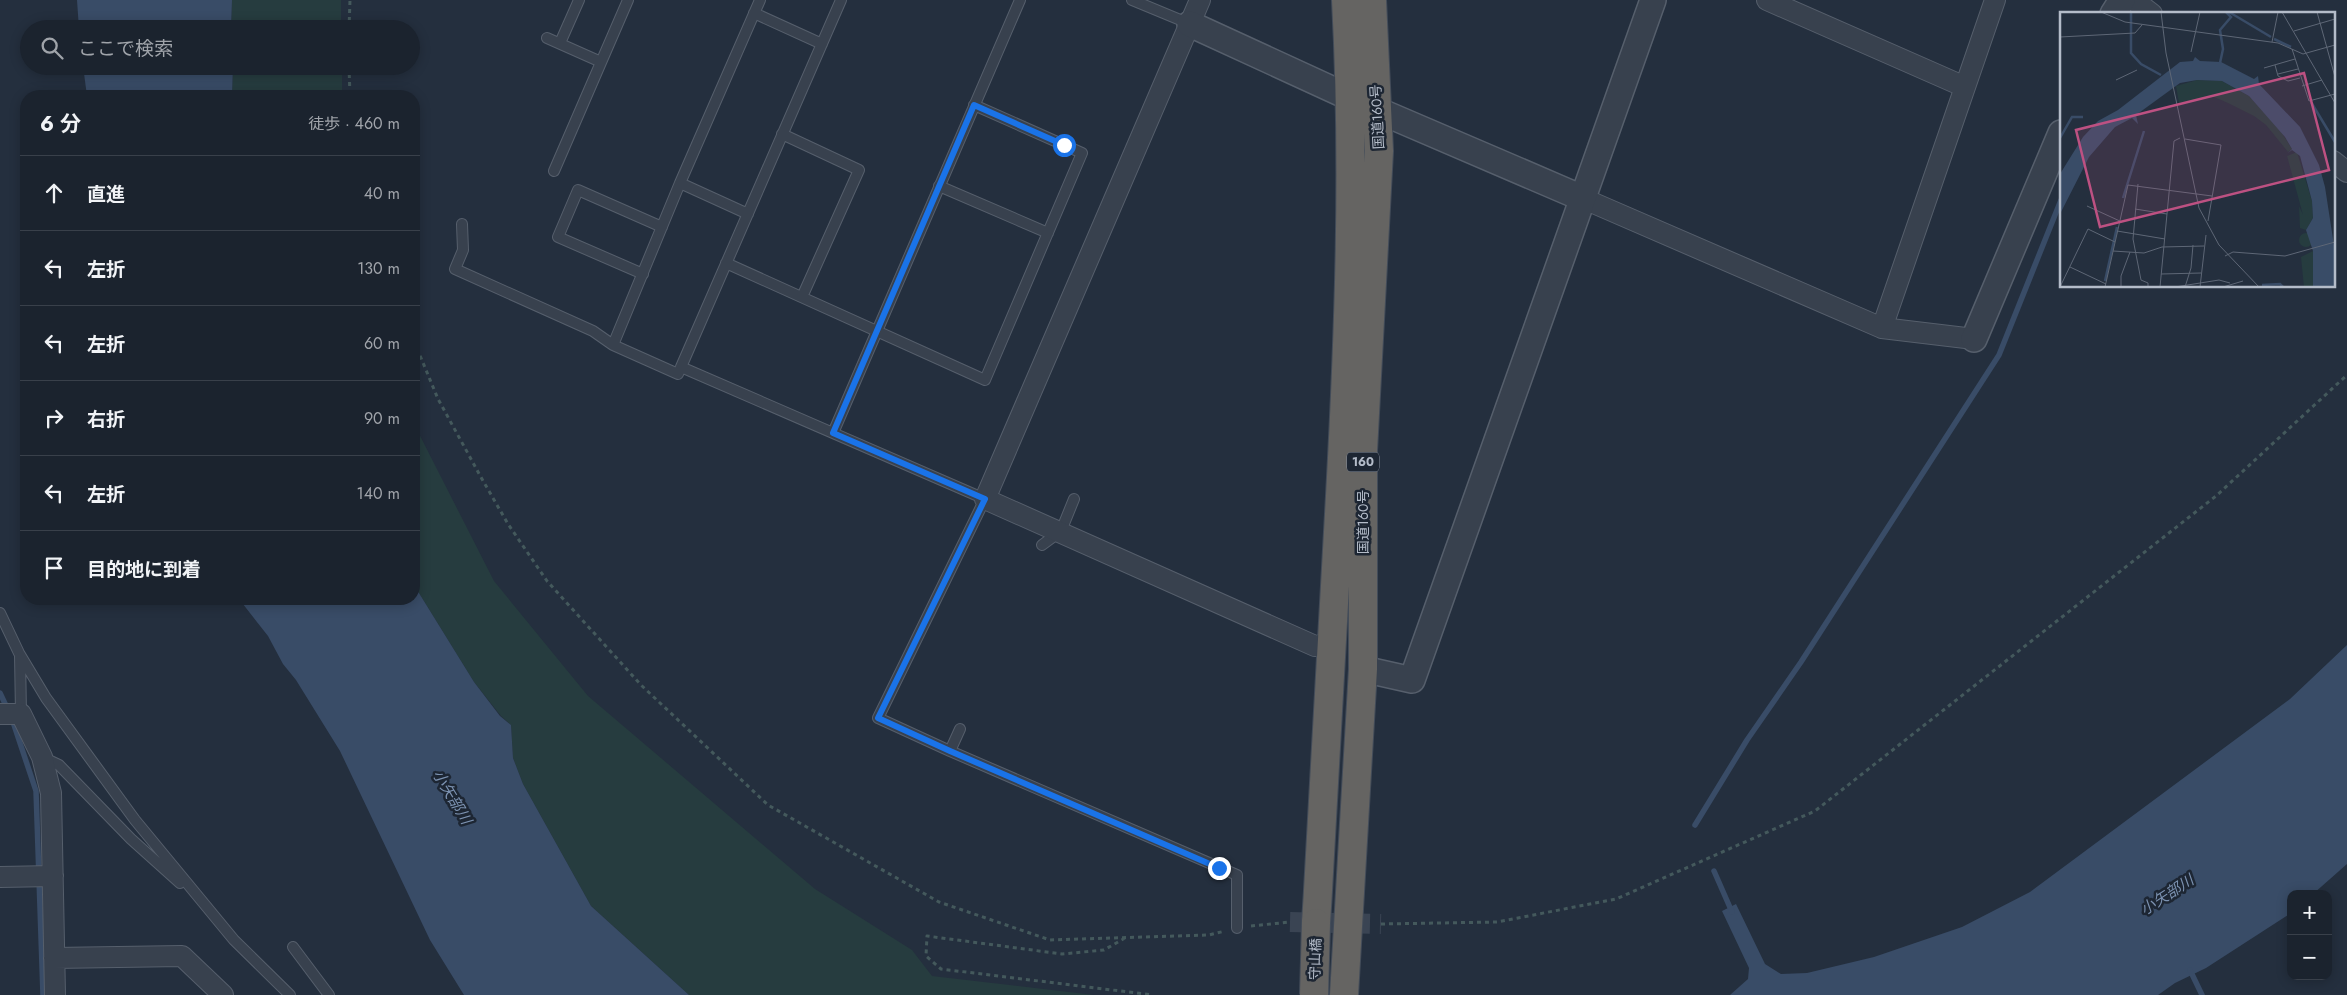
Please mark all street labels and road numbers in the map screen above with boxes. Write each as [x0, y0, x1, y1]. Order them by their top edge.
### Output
street label: 国道160号 [1365, 84, 1389, 150]
road number: 160 [1347, 452, 1379, 472]
street label: 国道160号 [1353, 490, 1373, 554]
street label: 守山橋 [1304, 938, 1326, 980]

